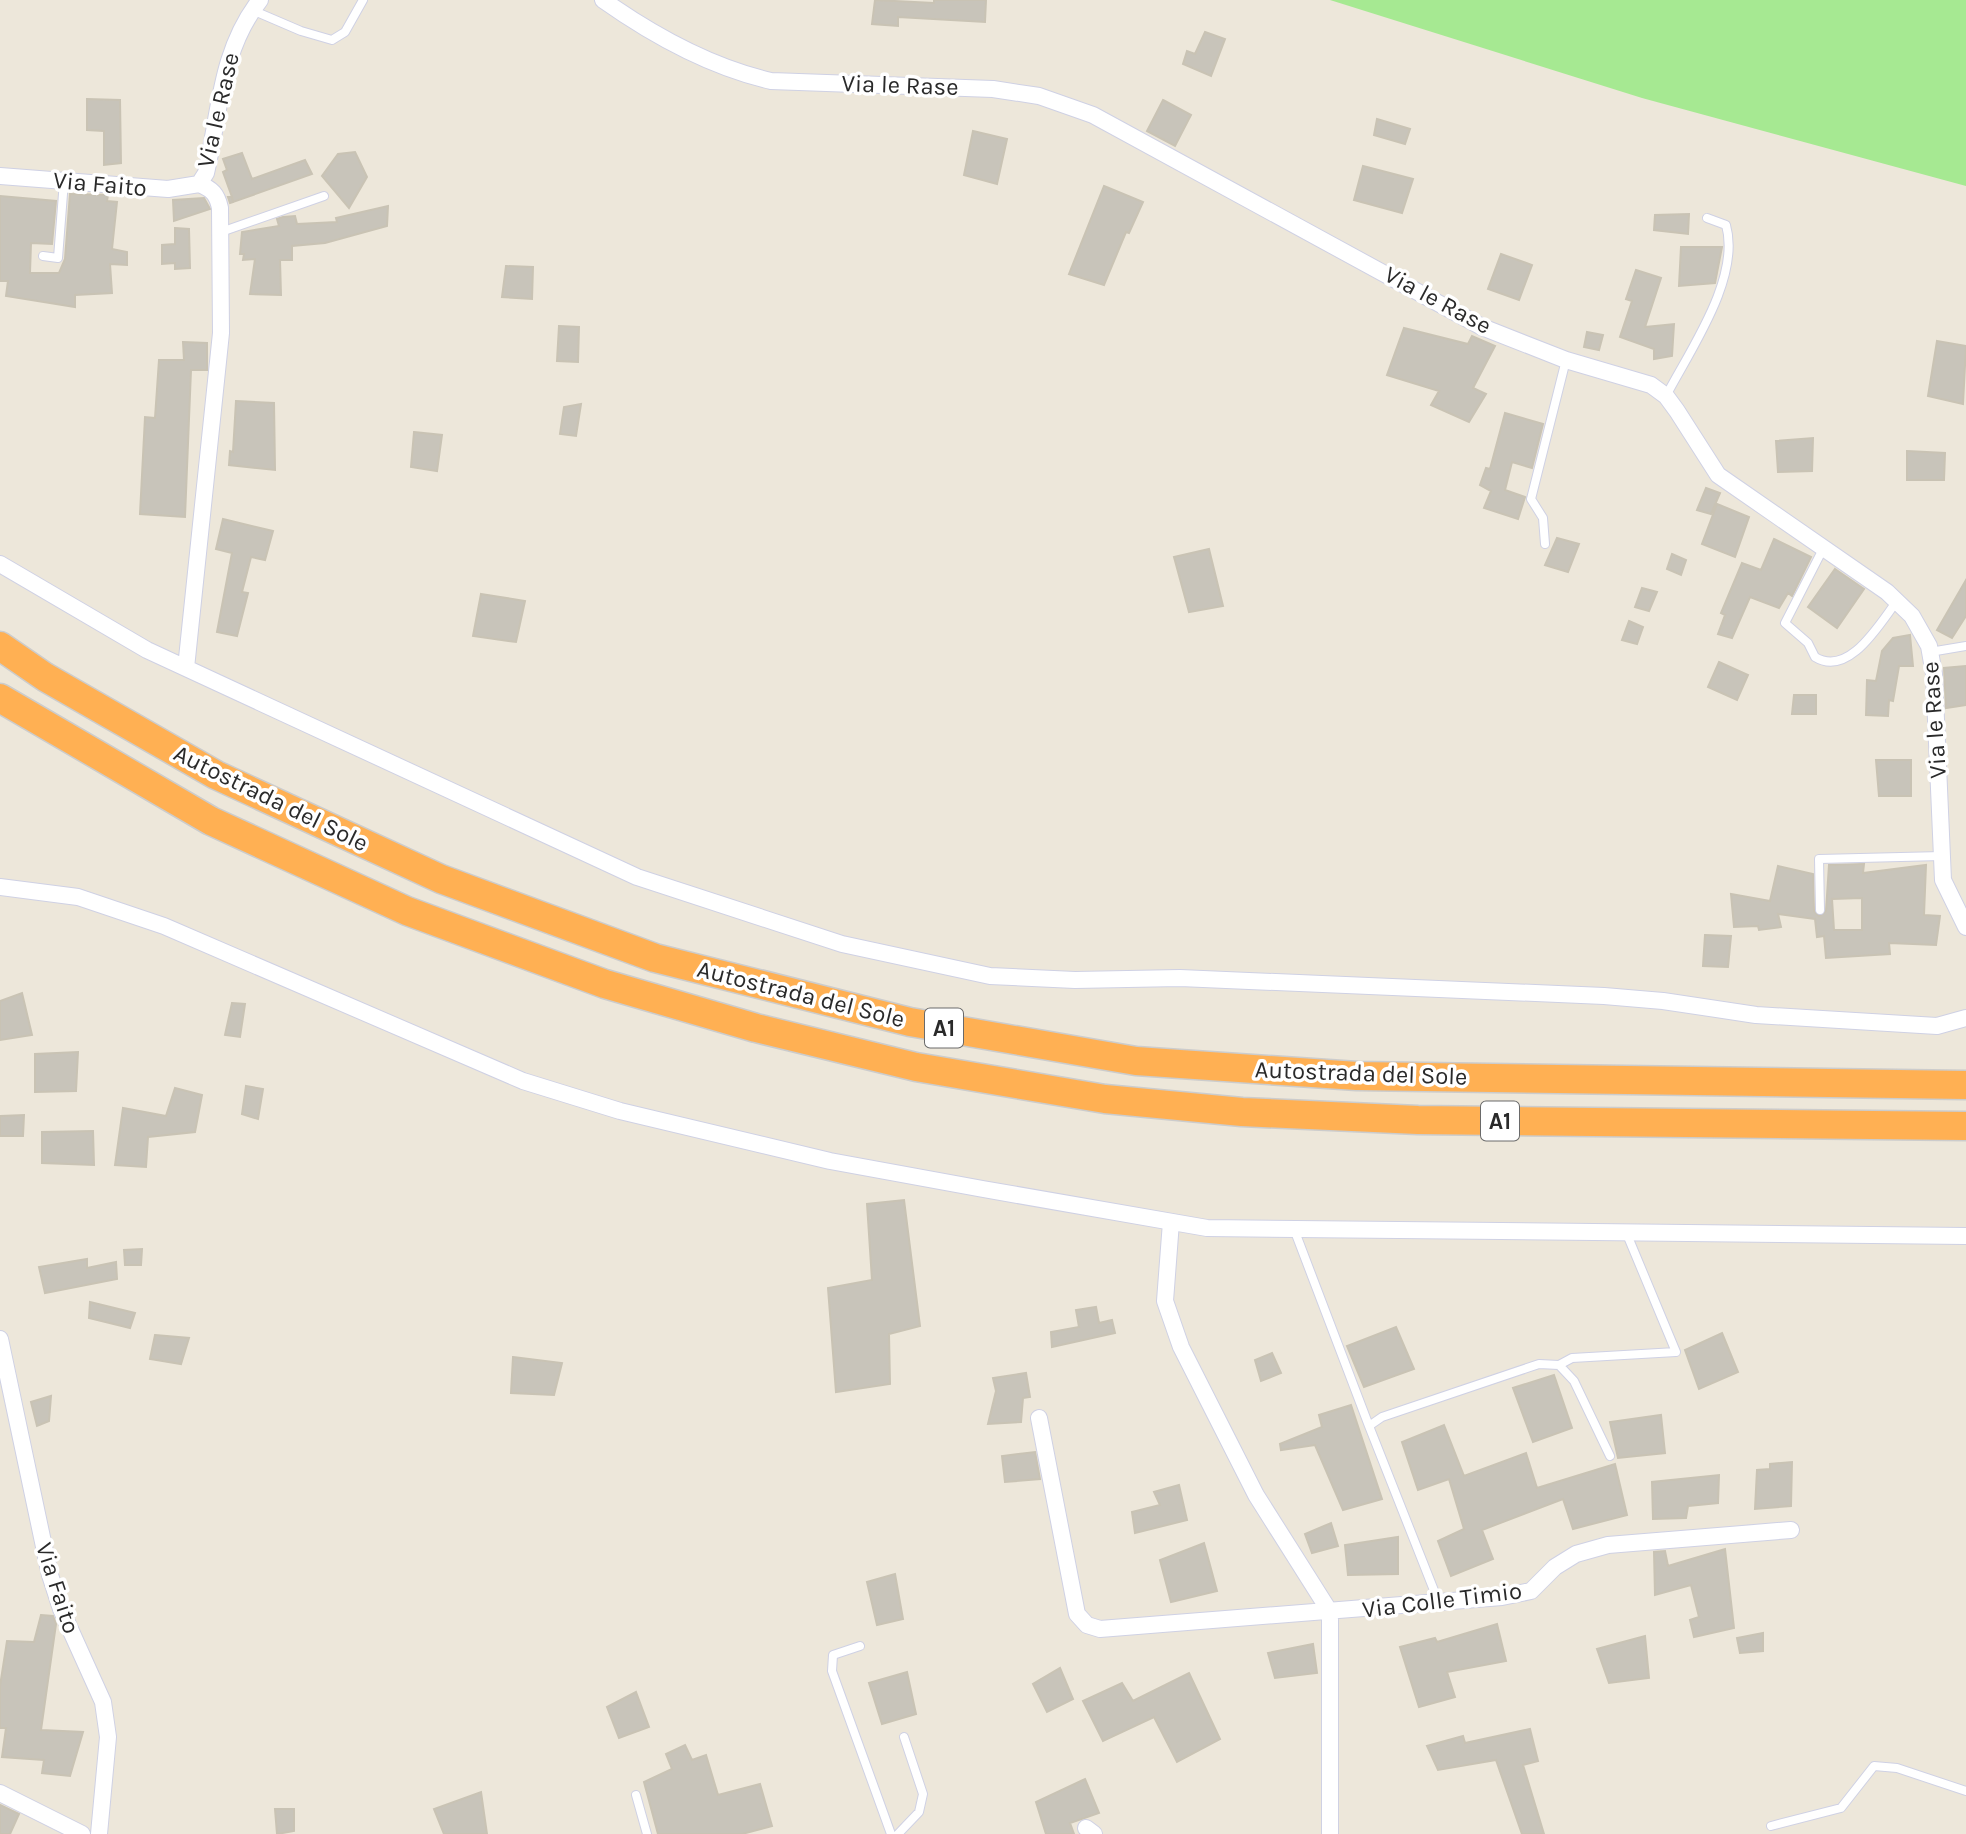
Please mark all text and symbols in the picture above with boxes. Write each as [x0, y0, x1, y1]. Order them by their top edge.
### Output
street label: Via le Rase [191, 50, 245, 170]
street label: Via le Rase [841, 69, 959, 101]
street label: Via Faito [52, 166, 148, 202]
street label: Via le Rase [1380, 260, 1496, 340]
street label: Via le Rase [1916, 661, 1952, 779]
street label: Autostrada del Sole [169, 739, 373, 857]
street label: Autostrada del Sole [694, 955, 908, 1033]
road number: A1 [925, 1009, 963, 1048]
street label: Autostrada del Sole [1254, 1055, 1468, 1091]
road number: A1 [1481, 1102, 1519, 1140]
street label: Via Faito [30, 1539, 86, 1637]
street label: Via Colle Timio [1361, 1576, 1523, 1624]

